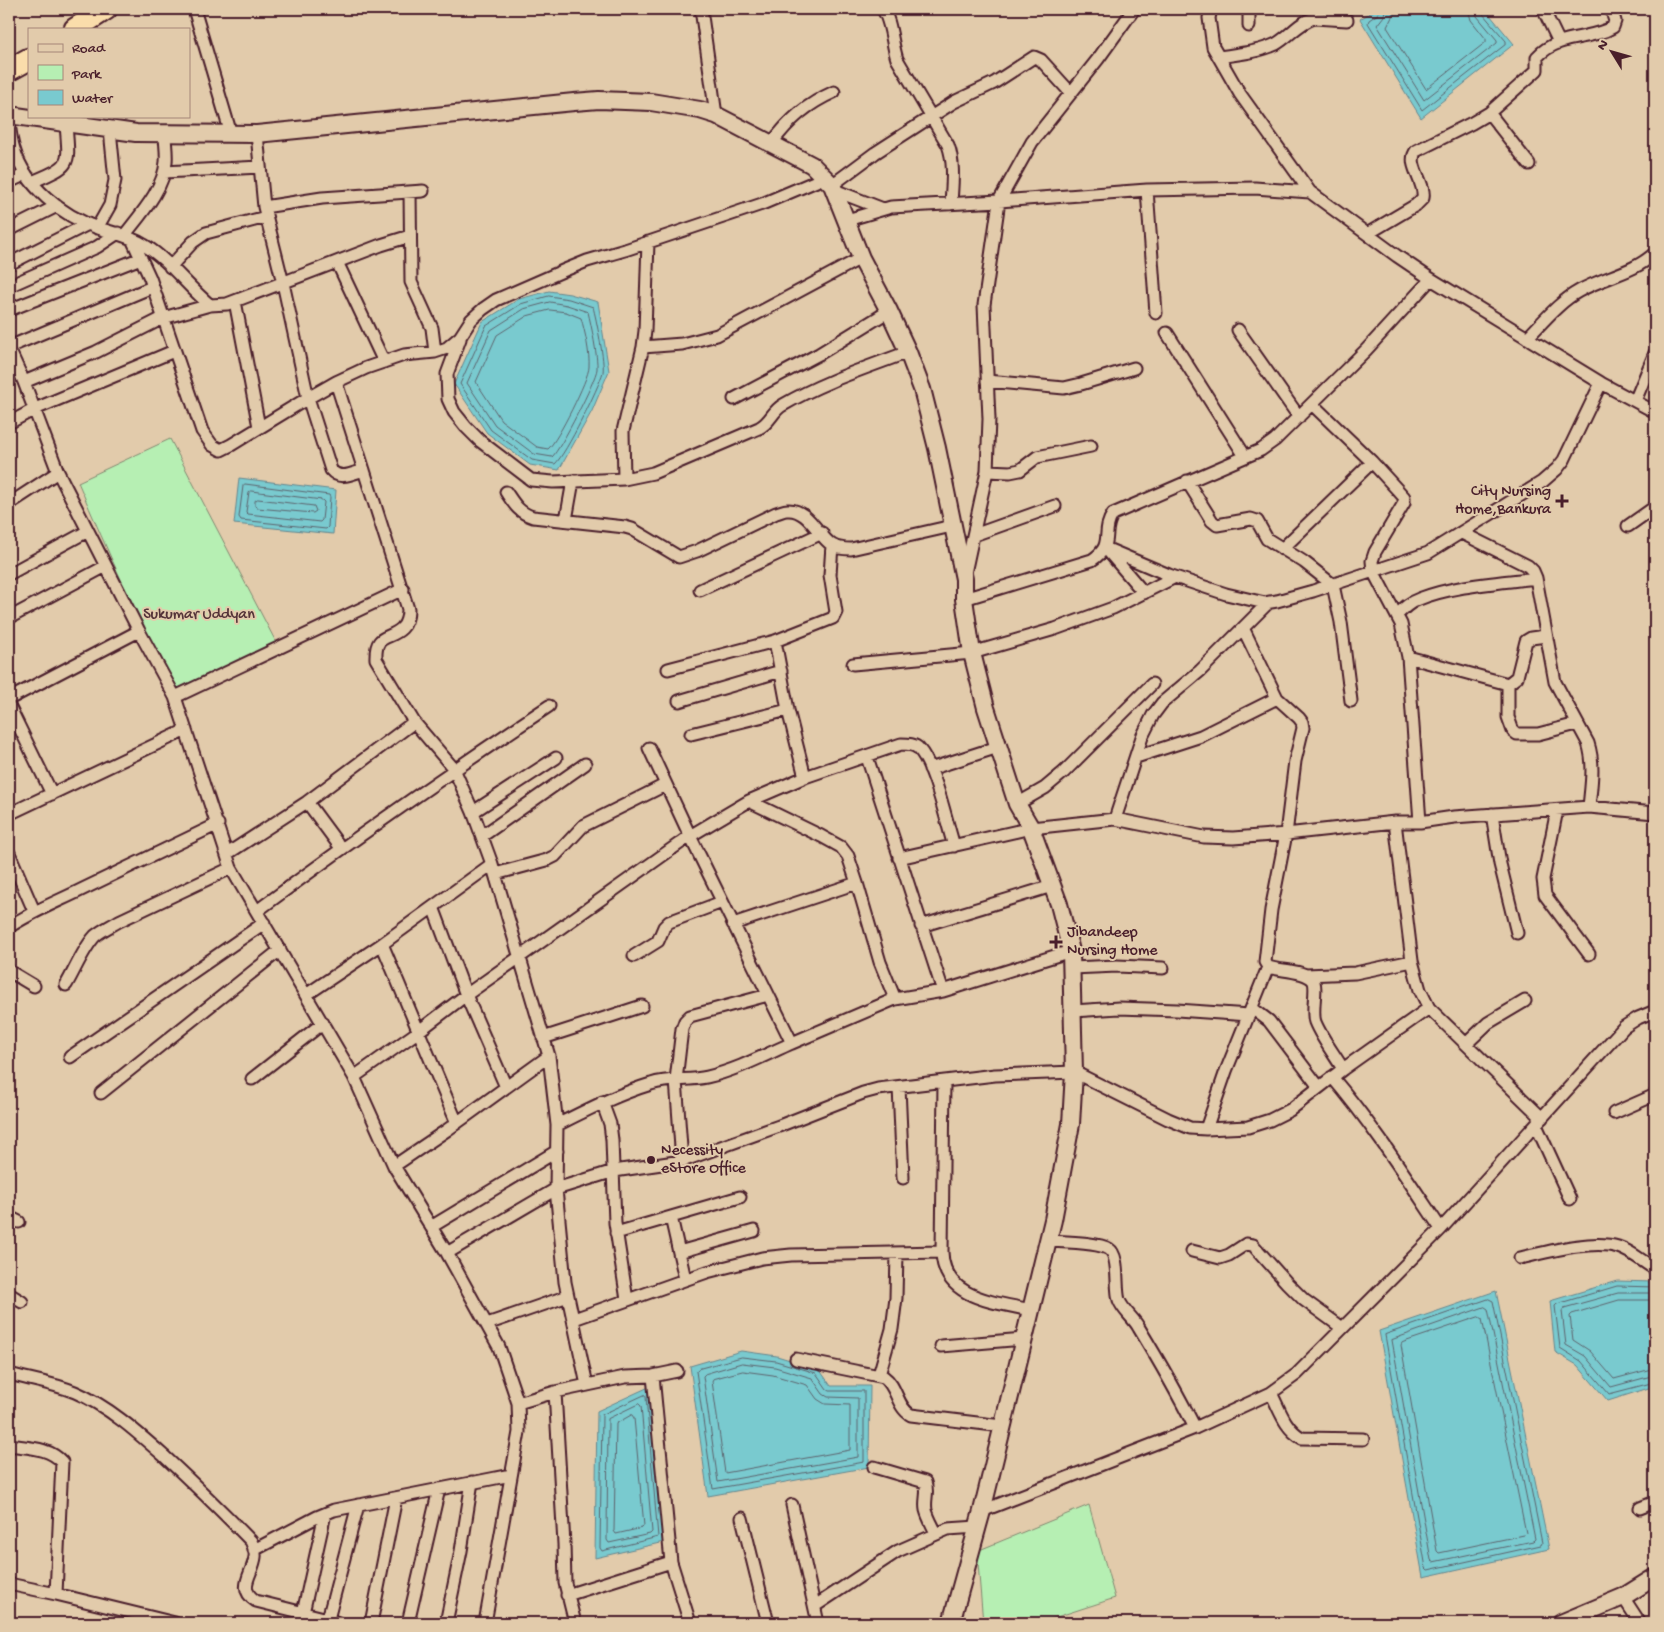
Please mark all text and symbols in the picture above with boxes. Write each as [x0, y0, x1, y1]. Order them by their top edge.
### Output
legend [28, 28, 190, 118]
north arrow [1586, 28, 1636, 78]
text: N [1594, 37, 1613, 54]
text: Road [72, 40, 106, 58]
text: Park [71, 66, 102, 84]
text: Water [72, 90, 114, 108]
place label: City Nursing Home,Bankura [1455, 483, 1552, 520]
marker: City Nursing Home,Bankura [1555, 494, 1569, 508]
park label: Sukumar Uddyan [143, 606, 255, 625]
place label: Jibandeep Nursing Home [1067, 924, 1158, 961]
marker: Jibandeep Nursing Home [1049, 935, 1063, 949]
place label: Necessity eStore Office [661, 1142, 747, 1179]
marker: Necessity eStore Office [645, 1154, 657, 1166]

